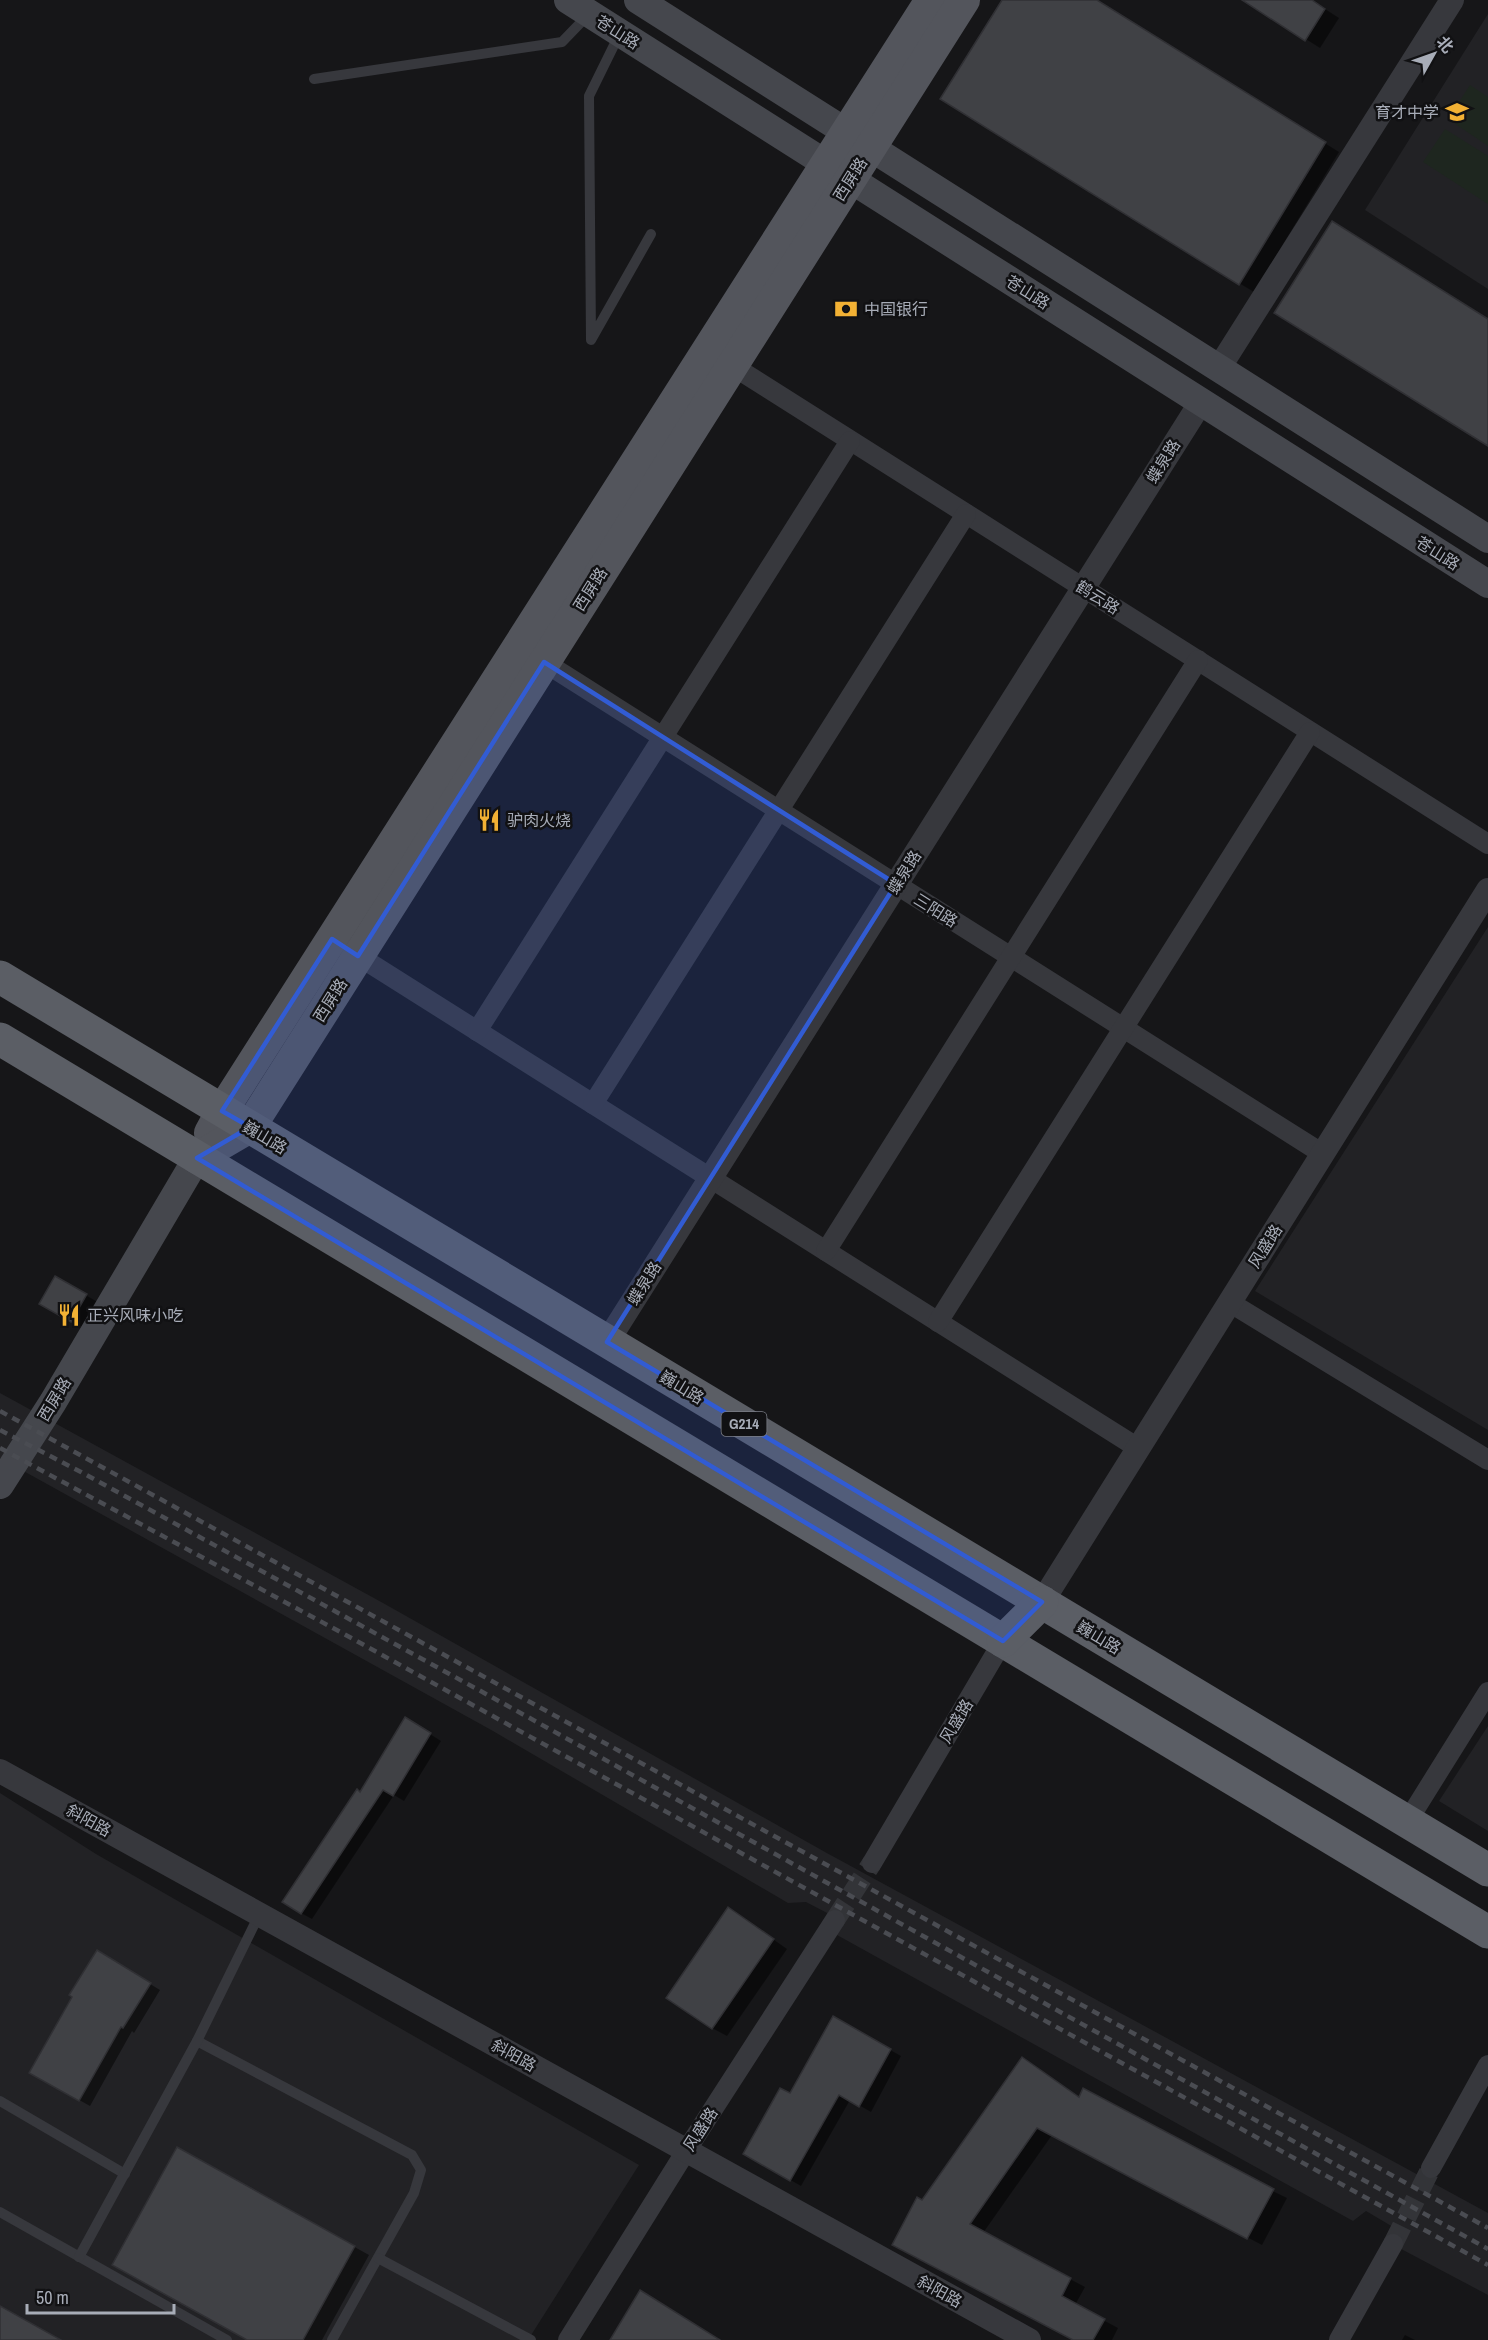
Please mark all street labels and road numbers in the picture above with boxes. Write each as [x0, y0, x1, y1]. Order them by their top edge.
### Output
street label: 苍山路 [592, 10, 644, 54]
street label: 西屏路 [828, 153, 872, 205]
street label: 苍山路 [1002, 270, 1054, 314]
street label: 蝶泉路 [1141, 435, 1185, 487]
street label: 苍山路 [1412, 531, 1464, 575]
street label: 西屏路 [568, 563, 612, 615]
street label: 鹤云路 [1072, 575, 1124, 619]
street label: 蝶泉路 [882, 846, 926, 898]
street label: 三阳路 [910, 888, 962, 932]
street label: 西屏路 [308, 974, 352, 1026]
street label: 巍山路 [239, 1115, 291, 1159]
street label: 风盛路 [1243, 1220, 1287, 1272]
street label: 蝶泉路 [622, 1257, 666, 1309]
street label: 巍山路 [656, 1365, 708, 1409]
street label: 西屏路 [32, 1373, 76, 1425]
road number: G214 [722, 1412, 766, 1436]
street label: 巍山路 [1073, 1615, 1125, 1659]
street label: 风盛路 [934, 1695, 978, 1747]
street label: 斜阳路 [63, 1799, 115, 1841]
street label: 斜阳路 [488, 2034, 540, 2076]
street label: 风盛路 [678, 2103, 722, 2155]
street label: 斜阳路 [914, 2270, 966, 2312]

